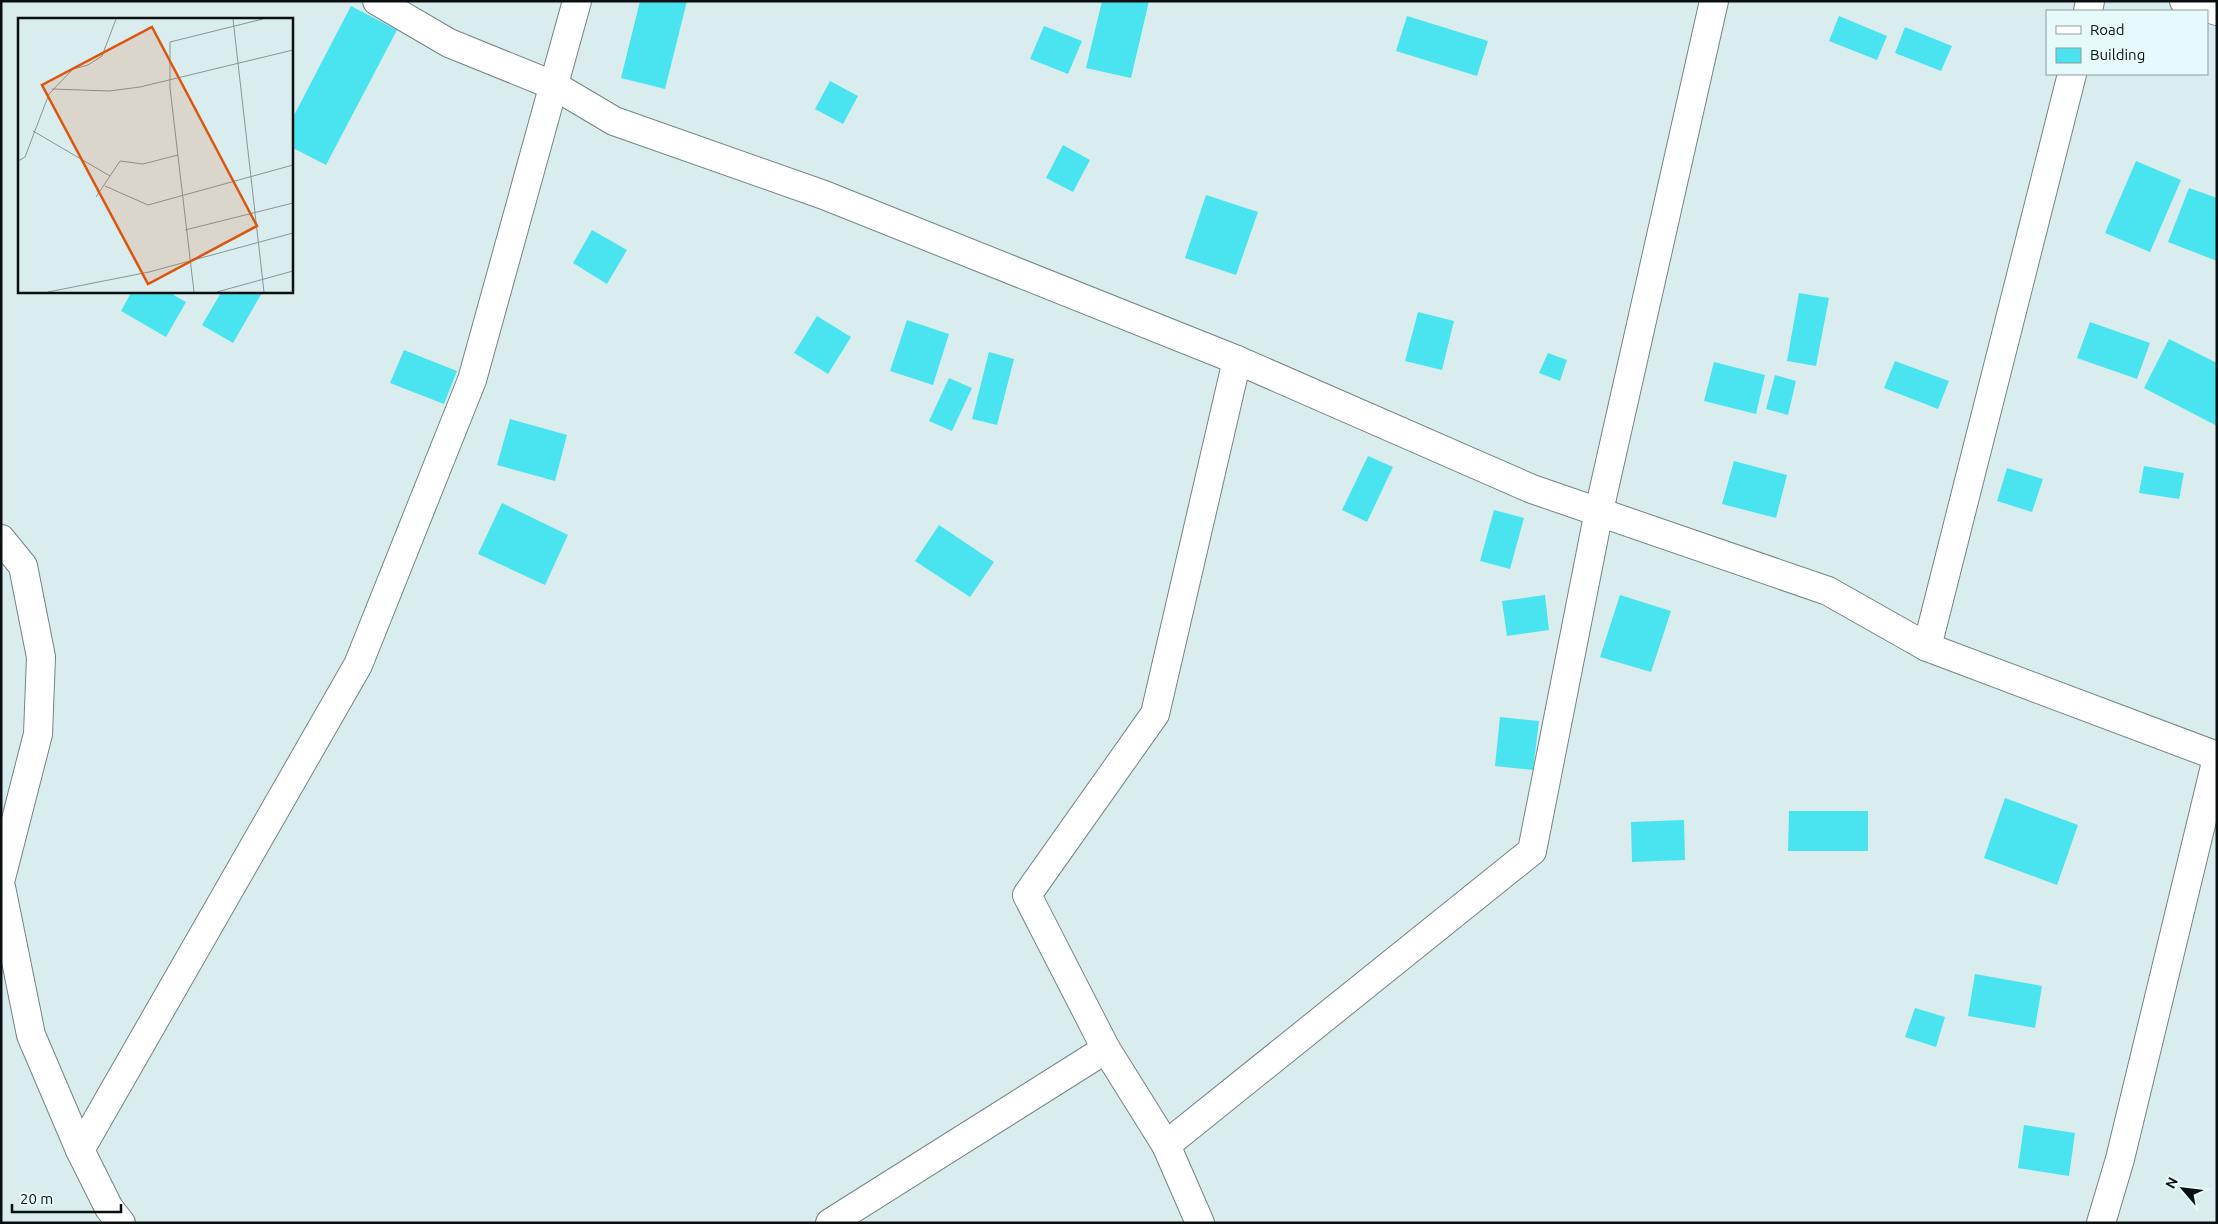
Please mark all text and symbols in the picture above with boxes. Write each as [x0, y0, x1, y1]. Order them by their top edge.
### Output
legend [2046, 10, 2208, 75]
inset map [18, 18, 292, 292]
text: Road [2090, 21, 2125, 38]
text: Building [2090, 46, 2145, 63]
north arrow [2158, 1164, 2208, 1214]
text: N [2162, 1175, 2181, 1191]
scale bar [12, 1182, 121, 1214]
text: 20 m [20, 1190, 53, 1207]

